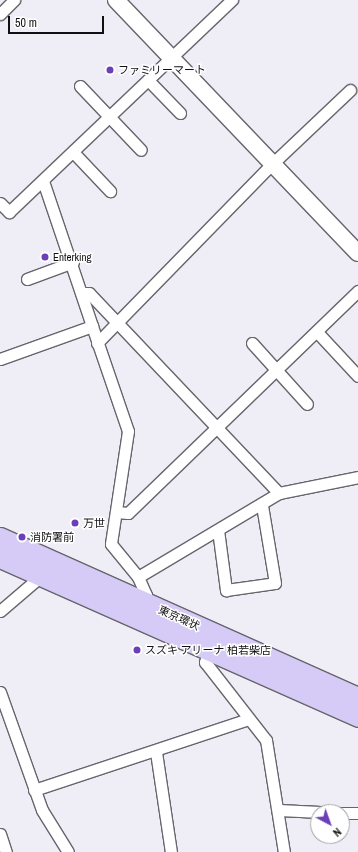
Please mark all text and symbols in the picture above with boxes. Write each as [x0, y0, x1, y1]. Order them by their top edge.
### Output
scale bar [10, 8, 106, 34]
text: 50 m [15, 15, 37, 31]
place label: ファミリーマート [118, 63, 206, 77]
marker: ファミリーマート [105, 65, 115, 75]
place label: Enterking [53, 250, 92, 264]
marker: Enterking [40, 252, 50, 262]
place label: 万世 [83, 516, 105, 530]
marker: 万世 [70, 518, 80, 528]
place label: 消防署前 [30, 530, 74, 544]
marker: 消防署前 [17, 532, 27, 542]
street label: 東京環状 [156, 603, 202, 633]
place label: スズキ アリーナ 柏若柴店 [145, 643, 271, 657]
marker: スズキ アリーナ 柏若柴店 [132, 645, 142, 655]
north arrow [310, 804, 350, 844]
text: N [330, 825, 344, 840]

